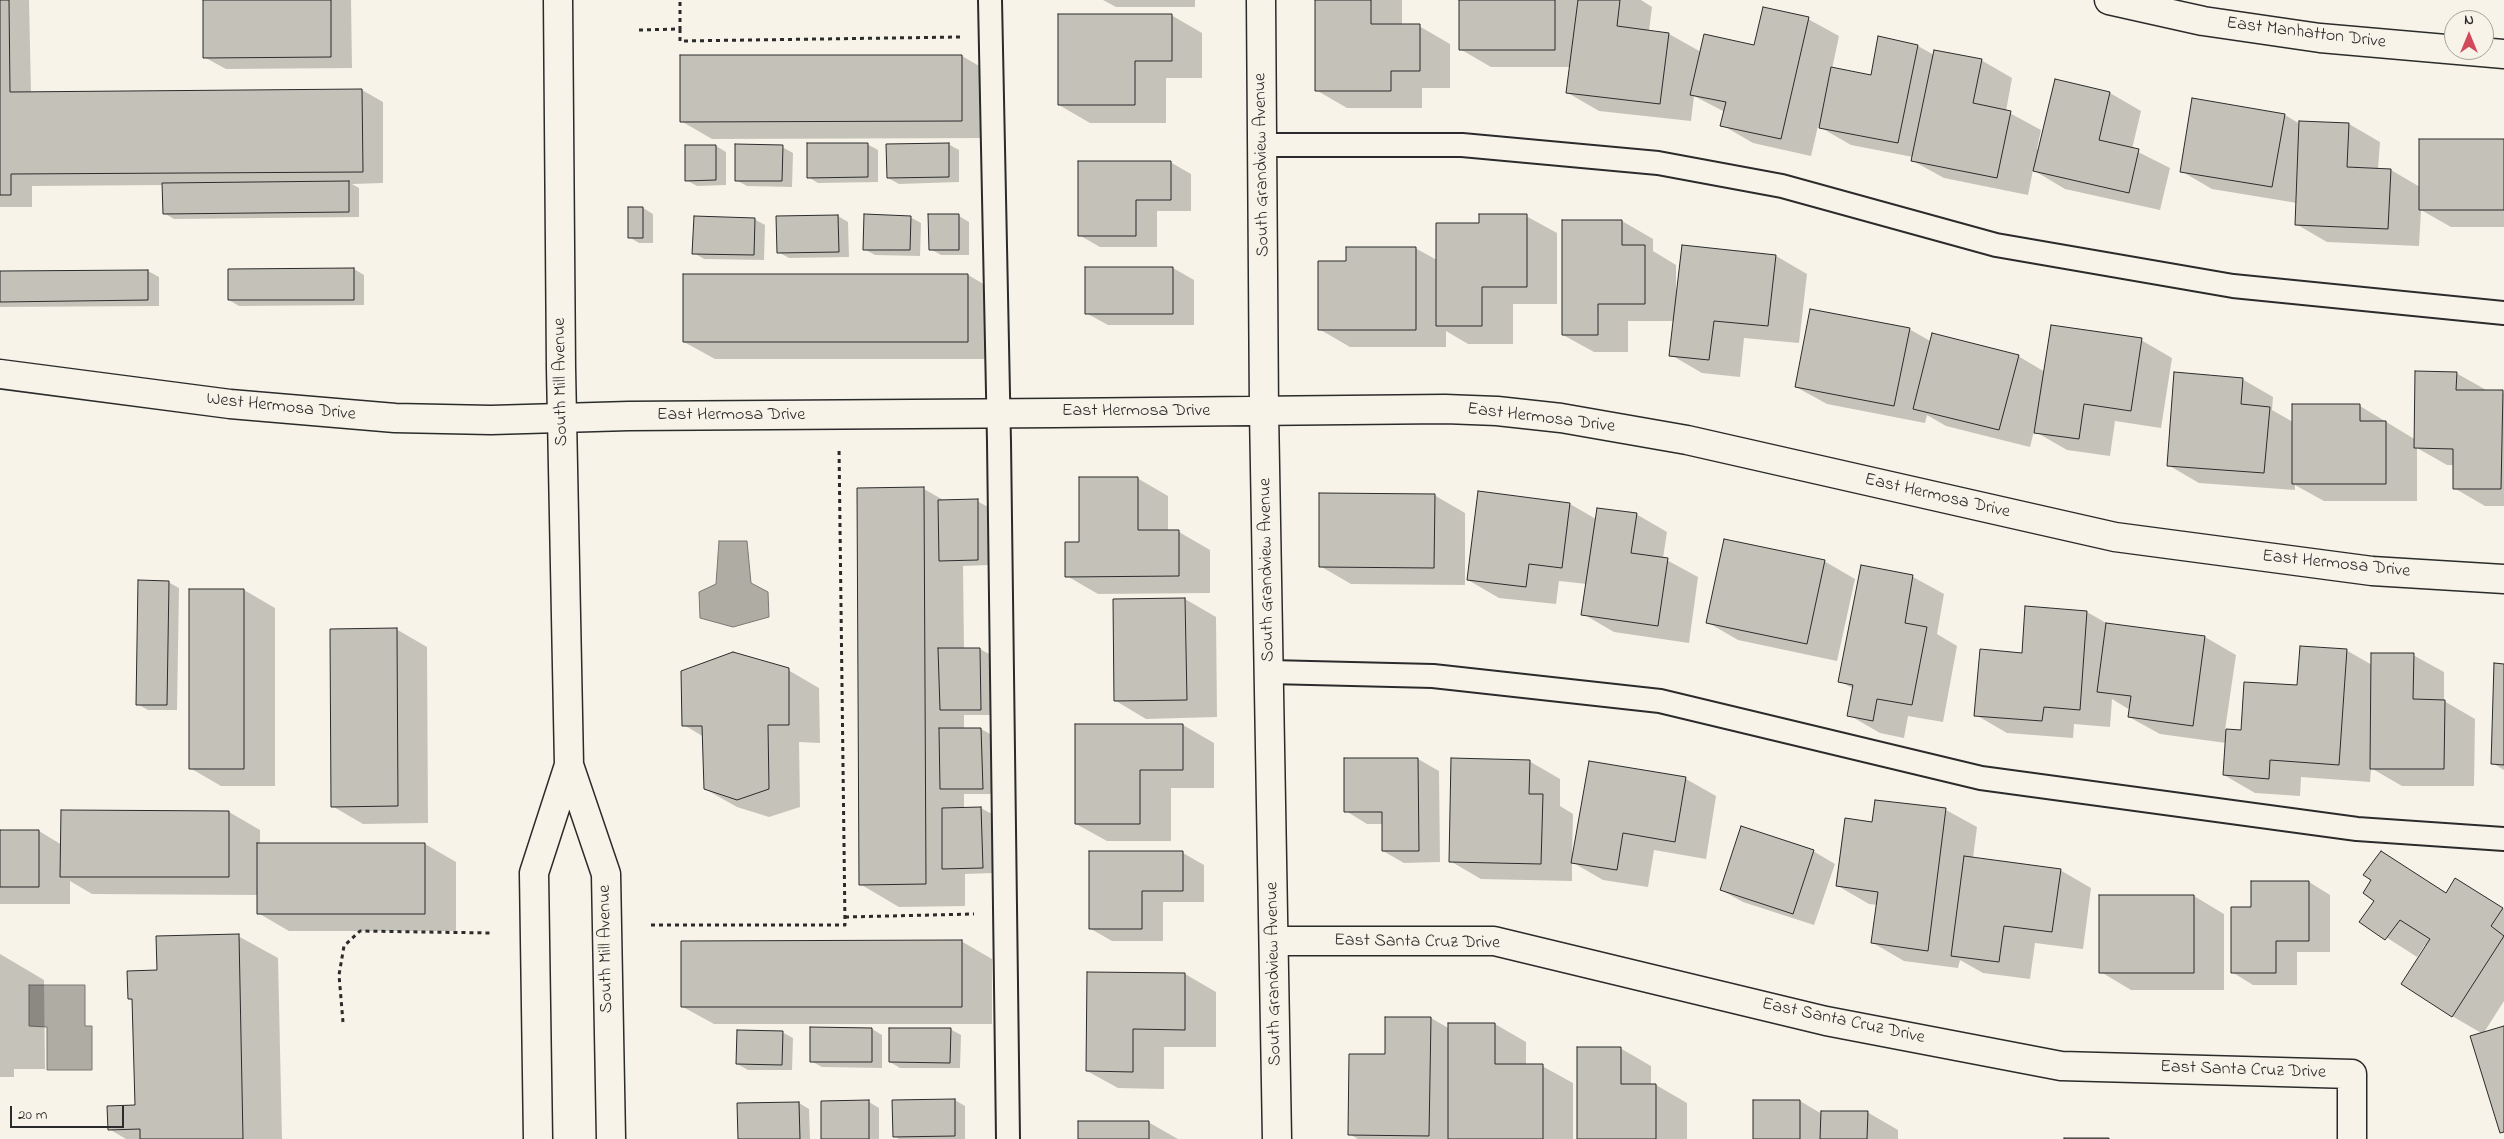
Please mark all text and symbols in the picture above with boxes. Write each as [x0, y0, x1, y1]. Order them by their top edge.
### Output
north arrow [2444, 10, 2494, 60]
text: N [2464, 10, 2474, 31]
street label: East Manhatton Drive [2225, 13, 2387, 55]
street label: South Grandview Avenue [1251, 73, 1275, 257]
street label: South Mill Avenue [550, 317, 574, 447]
street label: West Hermosa Drive [205, 389, 357, 427]
street label: East Hermosa Drive [1466, 399, 1616, 439]
street label: East Hermosa Drive [1062, 401, 1210, 423]
street label: East Hermosa Drive [657, 405, 805, 427]
street label: East Hermosa Drive [1862, 470, 2012, 524]
street label: South Grandview Avenue [1256, 478, 1280, 662]
street label: East Hermosa Drive [2261, 546, 2411, 584]
street label: South Grandview Avenue [1263, 882, 1287, 1066]
street label: South Mill Avenue [595, 884, 619, 1014]
street label: East Santa Cruz Drive [1334, 931, 1500, 955]
street label: East Santa Cruz Drive [1760, 994, 1926, 1050]
street label: East Santa Cruz Drive [2160, 1057, 2326, 1085]
scale bar [12, 1096, 126, 1128]
text: 20 m [18, 1104, 47, 1126]

